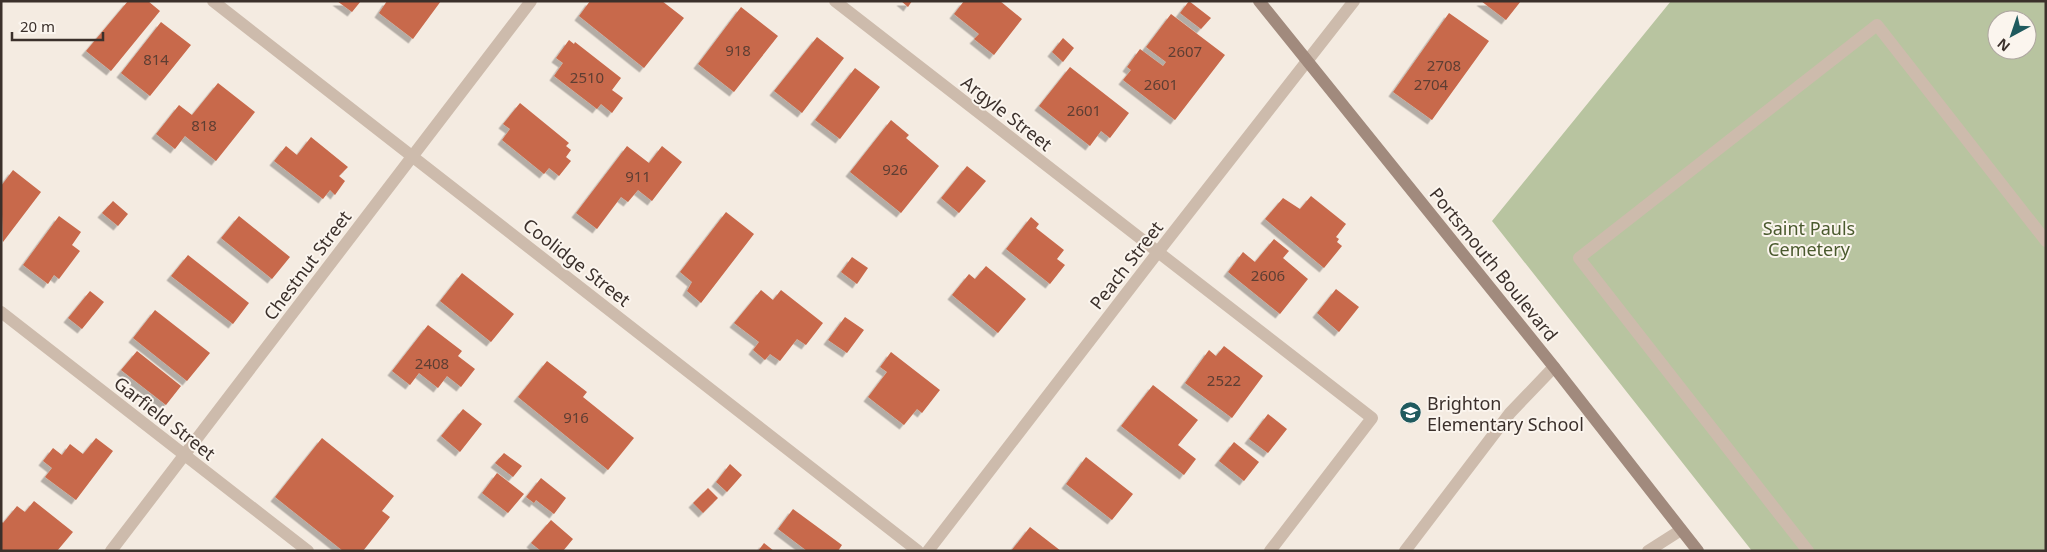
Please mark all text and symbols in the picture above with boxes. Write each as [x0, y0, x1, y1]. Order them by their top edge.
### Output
scale bar [12, 10, 104, 42]
north arrow [1987, 10, 2037, 60]
text: 20 m [20, 16, 55, 36]
text: N [1993, 34, 2014, 56]
house number: 918 [725, 40, 751, 60]
house number: 2607 [1168, 41, 1202, 61]
house number: 814 [143, 49, 169, 69]
house number: 2708 [1427, 55, 1461, 75]
house number: 2510 [570, 67, 604, 87]
street label: Argyle Street [957, 70, 1058, 156]
house number: 2601 [1144, 74, 1178, 94]
house number: 2704 [1414, 74, 1449, 94]
house number: 2601 [1067, 100, 1101, 120]
house number: 818 [191, 115, 217, 135]
house number: 926 [882, 159, 908, 179]
house number: 911 [625, 166, 651, 186]
street label: Portsmouth Boulevard [1425, 182, 1563, 346]
street label: Chestnut Street [258, 205, 356, 325]
street label: Coolidge Street [519, 213, 636, 312]
street label: Peach Street [1084, 216, 1168, 314]
park label: Saint Pauls Cemetery [1763, 216, 1855, 261]
house number: 2606 [1251, 265, 1285, 285]
house number: 2408 [415, 353, 449, 373]
house number: 2522 [1207, 370, 1241, 390]
street label: Garfield Street [109, 371, 221, 465]
place label: Brighton Elementary School [1427, 391, 1584, 436]
school or university icon: Brighton Elementary School [1399, 401, 1423, 425]
house number: 916 [563, 407, 589, 427]

